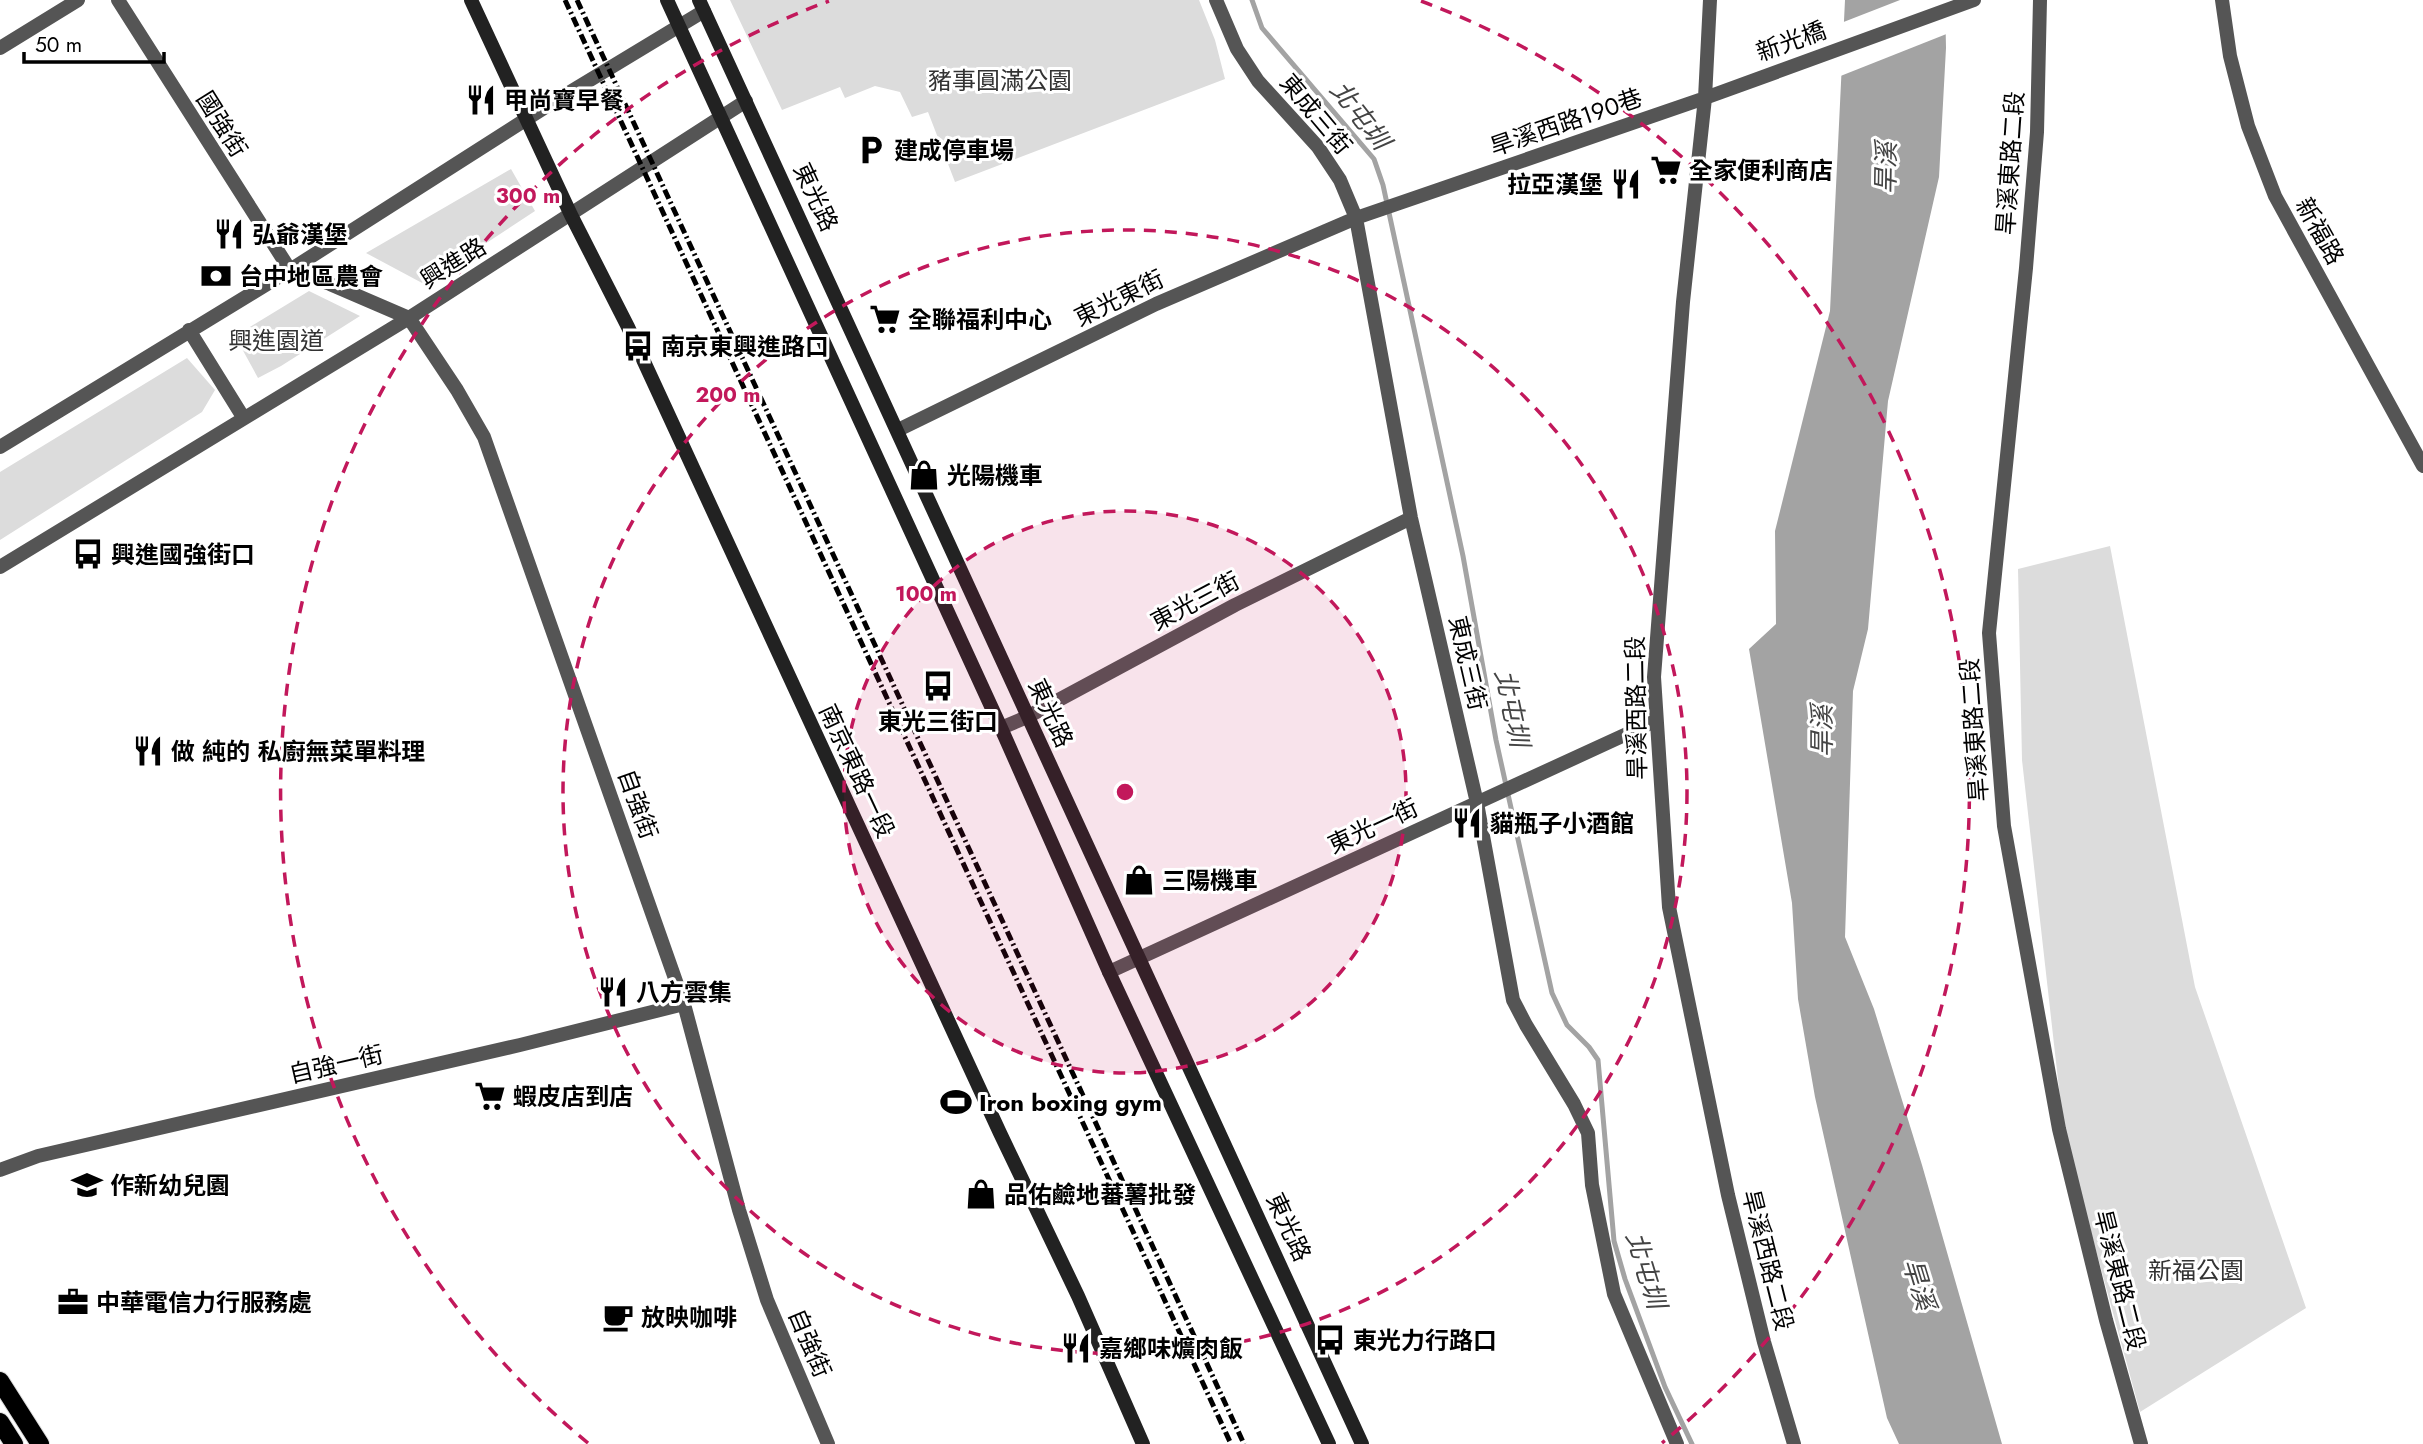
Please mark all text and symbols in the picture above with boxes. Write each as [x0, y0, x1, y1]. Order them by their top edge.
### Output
street label: 新光橋 [1751, 12, 1831, 70]
scale bar [24, 21, 164, 65]
text: 50 m [35, 30, 82, 60]
park label: 豬事圓滿公園 [928, 63, 1072, 98]
street label: 東成三街 [1272, 66, 1360, 162]
water label: 北屯圳 [1321, 73, 1401, 161]
street label: 旱溪西路190巷 [1485, 80, 1647, 164]
restaurant icon: 甲尚寶早餐 [464, 83, 498, 117]
place label: 甲尚寶早餐 [504, 83, 624, 118]
street label: 國強街 [188, 84, 256, 164]
street label: 旱溪東路二段 [1988, 90, 2032, 236]
parking icon: 建成停車場 [854, 133, 888, 167]
place label: 建成停車場 [894, 133, 1014, 168]
water label: 旱溪 [1867, 138, 1906, 194]
supermarket icon: 全家便利商店 [1649, 153, 1683, 187]
place label: 全家便利商店 [1689, 153, 1833, 188]
street label: 東光路 [785, 157, 847, 237]
place label: 拉亞漢堡 [1507, 167, 1603, 202]
restaurant icon: 拉亞漢堡 [1609, 167, 1643, 201]
text: 300 m [496, 181, 560, 211]
street label: 新福路 [2287, 191, 2353, 271]
restaurant icon: 弘爺漢堡 [212, 217, 246, 251]
place label: 弘爺漢堡 [252, 217, 348, 252]
street label: 興進路 [413, 229, 493, 297]
bank icon: 台中地區農會 [199, 259, 233, 293]
place label: 台中地區農會 [239, 259, 383, 294]
street label: 東光東街 [1068, 261, 1170, 335]
supermarket icon: 全聯福利中心 [868, 302, 902, 336]
place label: 全聯福利中心 [908, 302, 1052, 337]
park label: 興進園道 [228, 323, 324, 358]
bus stop icon: 南京東興進路口 [621, 329, 655, 363]
place label: 南京東興進路口 [661, 329, 829, 364]
text: 200 m [695, 380, 761, 410]
shop icon: 光陽機車 [907, 458, 941, 492]
place label: 光陽機車 [947, 458, 1043, 493]
bus stop icon: 興進國強街口 [71, 537, 105, 571]
place label: 興進國強街口 [111, 537, 255, 572]
street label: 東光三街 [1144, 563, 1246, 639]
text: 100 m [895, 579, 957, 609]
street label: 東成三街 [1440, 612, 1496, 714]
street label: 旱溪西路二段 [1617, 636, 1655, 780]
street label: 旱溪東路二段 [1952, 657, 1996, 803]
water label: 北屯圳 [1485, 666, 1540, 754]
bus stop icon: 東光三街口 [921, 669, 955, 703]
street label: 東光路 [1020, 673, 1082, 753]
street label: 南京東路一段 [811, 698, 903, 844]
water label: 旱溪 [1803, 701, 1841, 757]
place label: 東光三街口 [878, 704, 998, 739]
restaurant icon: 做 純的 私廚無菜單料理 [131, 734, 165, 768]
place label: 做 純的 私廚無菜單料理 [171, 734, 425, 769]
street label: 自強街 [609, 764, 667, 844]
centre of rings [1113, 780, 1137, 804]
street label: 東光一街 [1322, 790, 1424, 862]
restaurant icon: 貓瓶子小酒館 [1450, 806, 1484, 840]
place label: 貓瓶子小酒館 [1490, 806, 1634, 841]
shop icon: 三陽機車 [1122, 863, 1156, 897]
place label: 三陽機車 [1162, 863, 1258, 898]
restaurant icon: 八方雲集 [596, 975, 630, 1009]
place label: 八方雲集 [636, 975, 732, 1010]
street label: 自強一街 [285, 1036, 387, 1092]
supermarket icon: 蝦皮店到店 [473, 1079, 507, 1113]
place label: 蝦皮店到店 [513, 1079, 633, 1114]
sports icon: Iron boxing gym [939, 1085, 973, 1119]
place label: Iron boxing gym [979, 1085, 1162, 1120]
school or university icon: 作新幼兒園 [70, 1168, 104, 1202]
place label: 作新幼兒園 [110, 1168, 230, 1203]
shop icon: 品佑鹼地蕃薯批發 [964, 1177, 998, 1211]
place label: 品佑鹼地蕃薯批發 [1004, 1177, 1196, 1212]
street label: 旱溪西路二段 [1734, 1186, 1802, 1334]
street label: 東光路 [1258, 1187, 1320, 1267]
street label: 旱溪東路二段 [2086, 1206, 2154, 1354]
water label: 北屯圳 [1616, 1227, 1677, 1317]
park label: 新福公園 [2148, 1253, 2244, 1288]
water label: 旱溪 [1893, 1254, 1946, 1318]
office icon: 中華電信力行服務處 [56, 1285, 90, 1319]
place label: 中華電信力行服務處 [96, 1285, 312, 1320]
cafe icon: 放映咖啡 [601, 1300, 635, 1334]
place label: 放映咖啡 [641, 1300, 737, 1335]
street label: 自強街 [780, 1303, 840, 1383]
bus stop icon: 東光力行路口 [1313, 1323, 1347, 1357]
place label: 東光力行路口 [1353, 1323, 1497, 1358]
restaurant icon: 嘉鄉味爌肉飯 [1059, 1331, 1093, 1365]
place label: 嘉鄉味爌肉飯 [1099, 1331, 1243, 1366]

